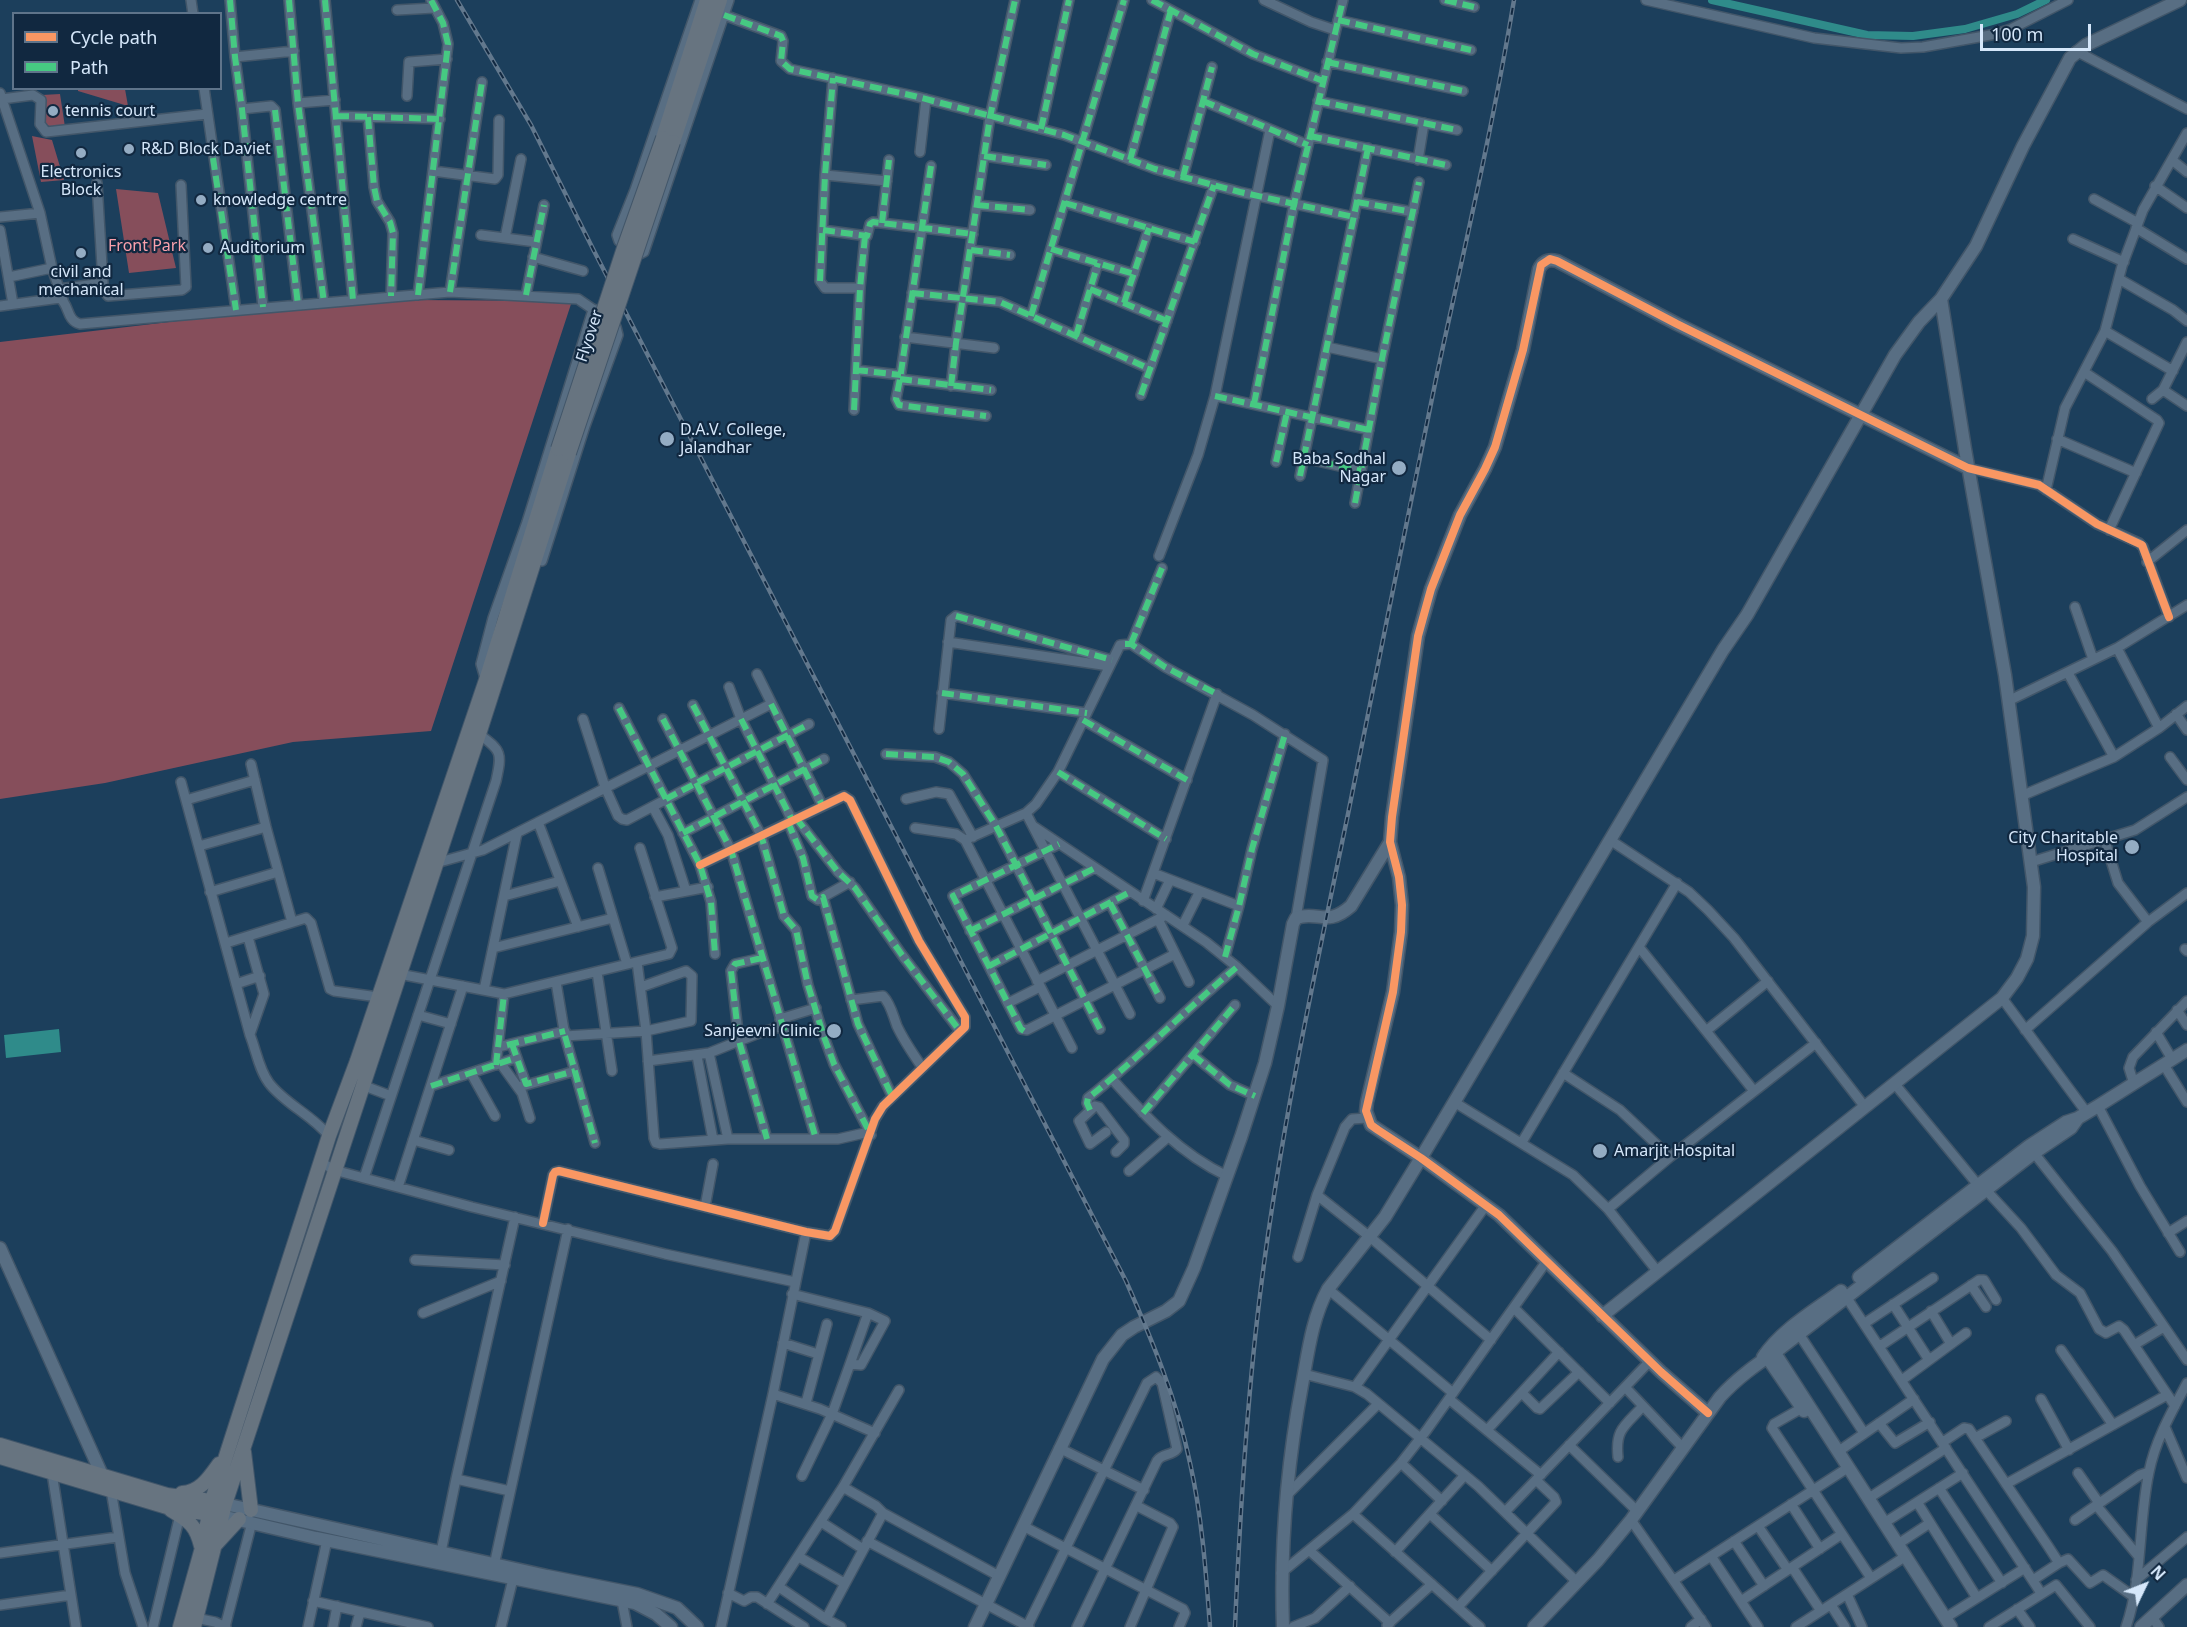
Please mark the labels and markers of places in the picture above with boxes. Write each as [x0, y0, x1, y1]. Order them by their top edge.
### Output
place label: tennis court [65, 101, 155, 121]
marker: tennis court [46, 104, 60, 118]
place label: R&D Block Daviet [141, 139, 271, 159]
marker: R&D Block Daviet [122, 142, 136, 156]
marker: Electronics Block [74, 146, 88, 160]
place label: Electronics Block [41, 162, 121, 200]
place label: knowledge centre [213, 190, 347, 210]
marker: knowledge centre [194, 193, 208, 207]
place label: Auditorium [220, 238, 305, 258]
marker: Auditorium [201, 241, 215, 255]
marker: civil and mechanical [74, 246, 88, 260]
place label: civil and mechanical [38, 262, 124, 300]
place label: D.A.V. College, Jalandhar [680, 420, 786, 458]
marker: D.A.V. College, Jalandhar [658, 430, 676, 448]
place label: Baba Sodhal Nagar [1292, 449, 1386, 487]
marker: Baba Sodhal Nagar [1390, 459, 1408, 477]
place label: City Charitable Hospital [2008, 828, 2118, 866]
marker: City Charitable Hospital [2123, 838, 2141, 856]
place label: Sanjeevni Clinic [704, 1021, 820, 1041]
marker: Sanjeevni Clinic [825, 1022, 843, 1040]
place label: Amarjit Hospital [1614, 1141, 1735, 1161]
marker: Amarjit Hospital [1591, 1142, 1609, 1160]

